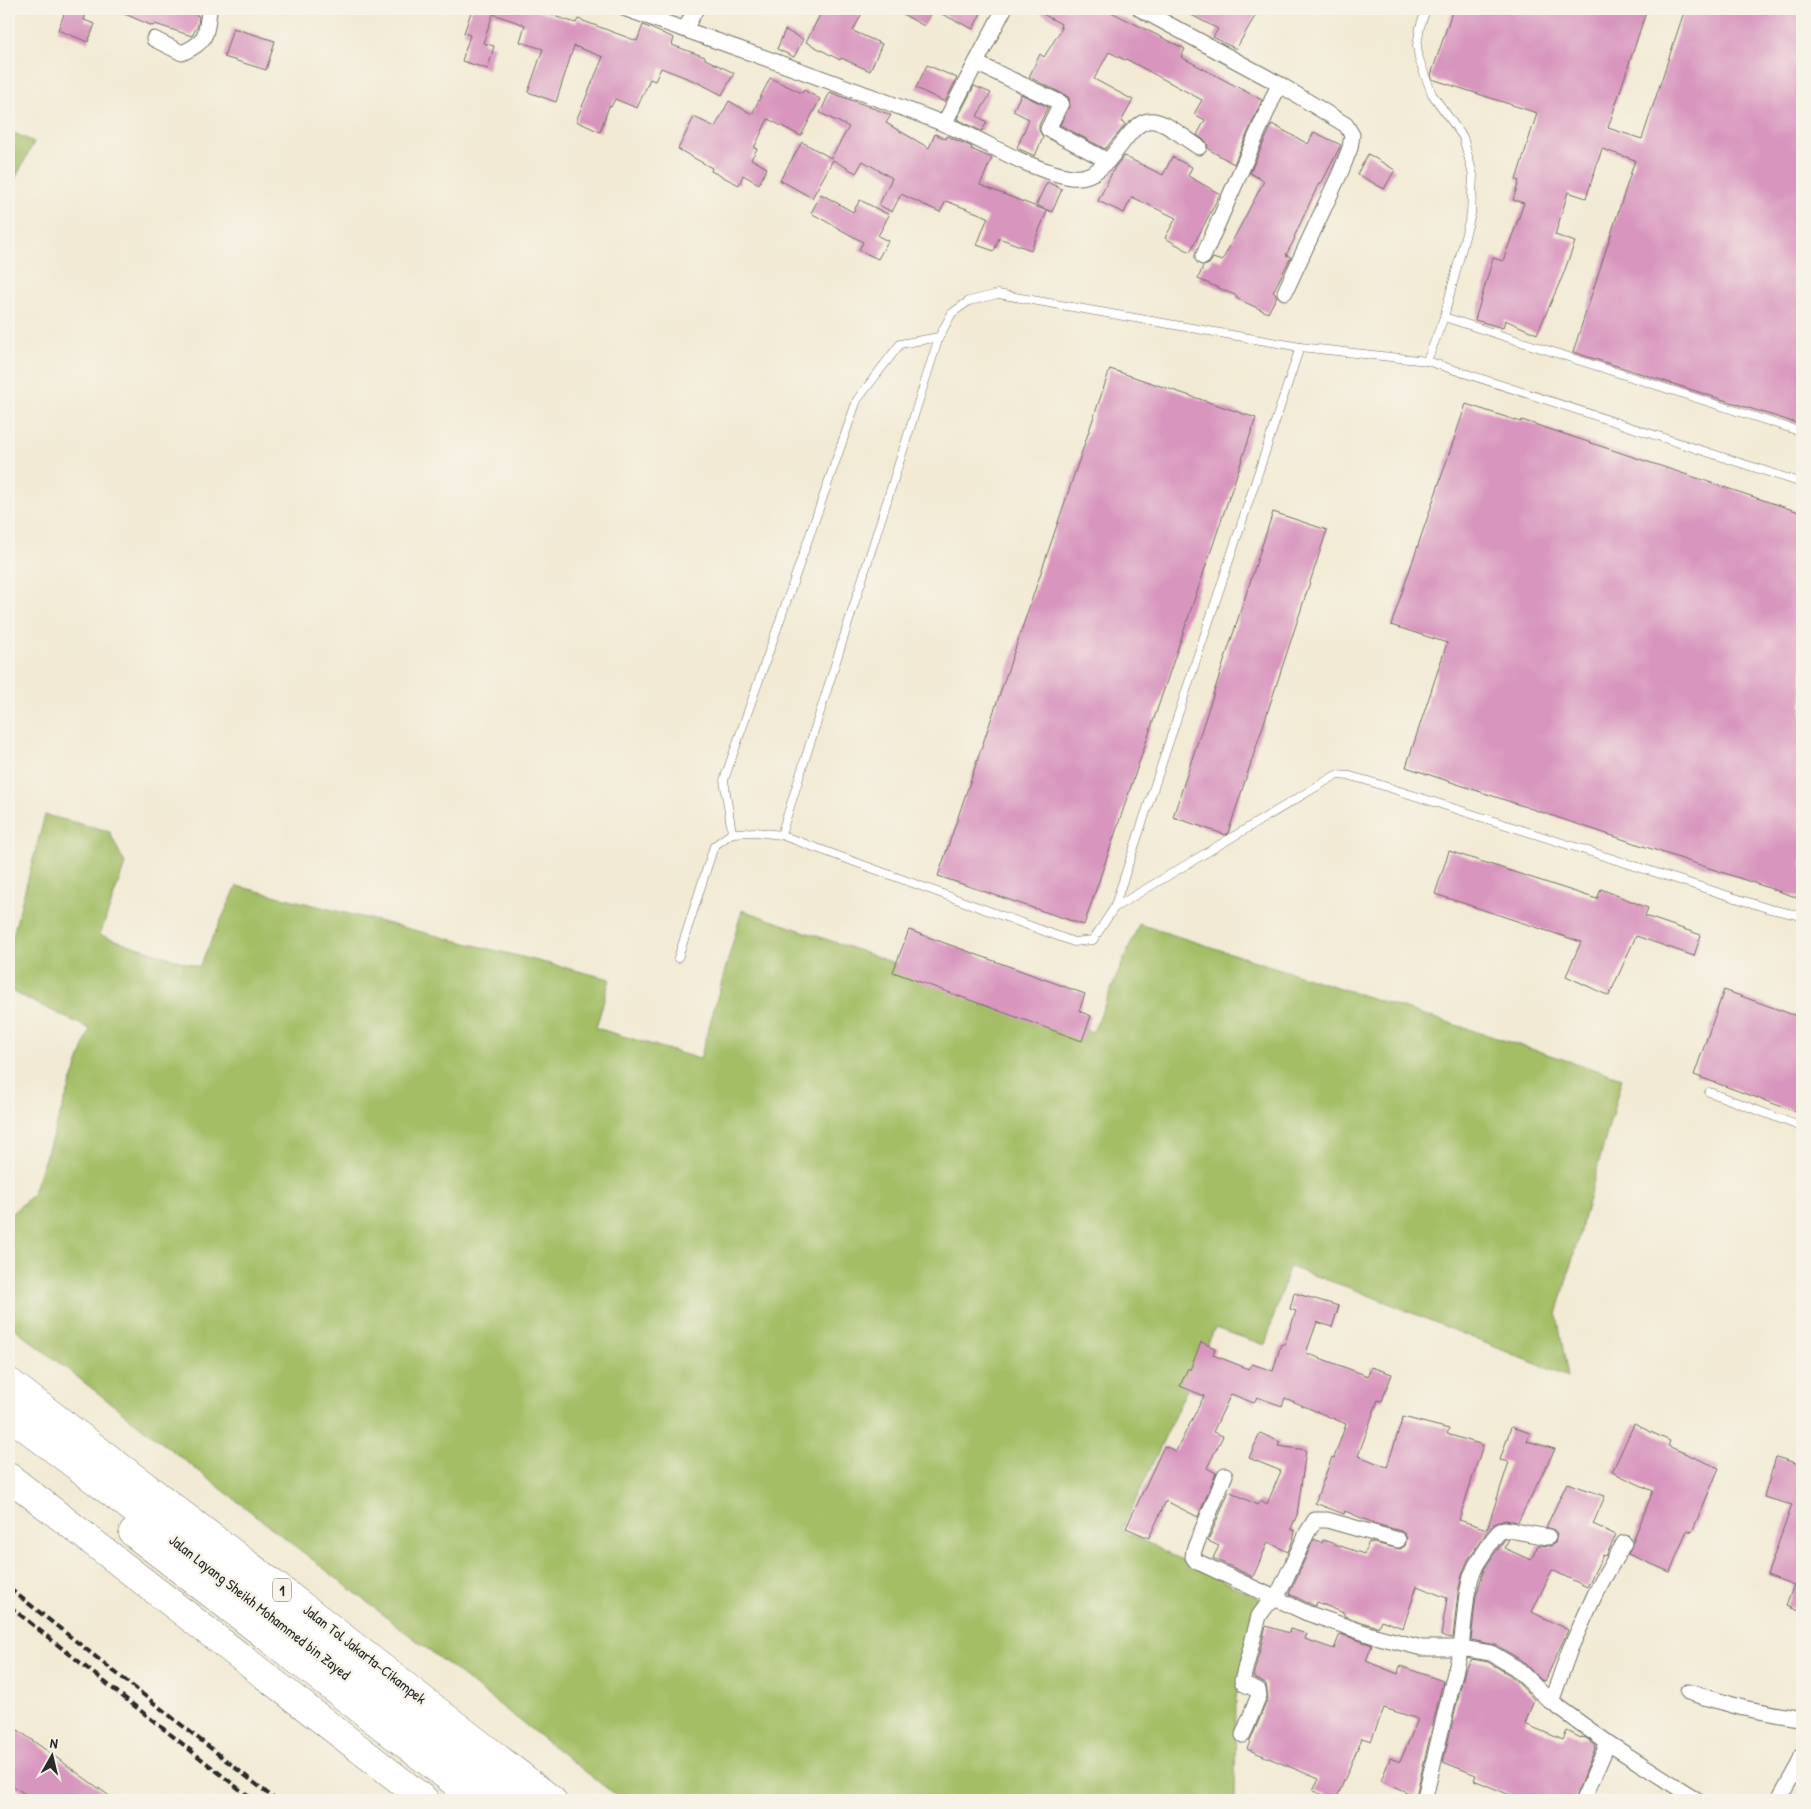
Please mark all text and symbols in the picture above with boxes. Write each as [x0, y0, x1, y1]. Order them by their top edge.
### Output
street label: Jalan Layang Sheikh Mohammed bin Zayed [165, 1530, 355, 1685]
road number: 1 [273, 1578, 291, 1602]
street label: Jalan Tol Jakarta–Cikampek [299, 1599, 431, 1709]
north arrow [28, 1732, 78, 1782]
text: N [49, 1733, 59, 1753]

